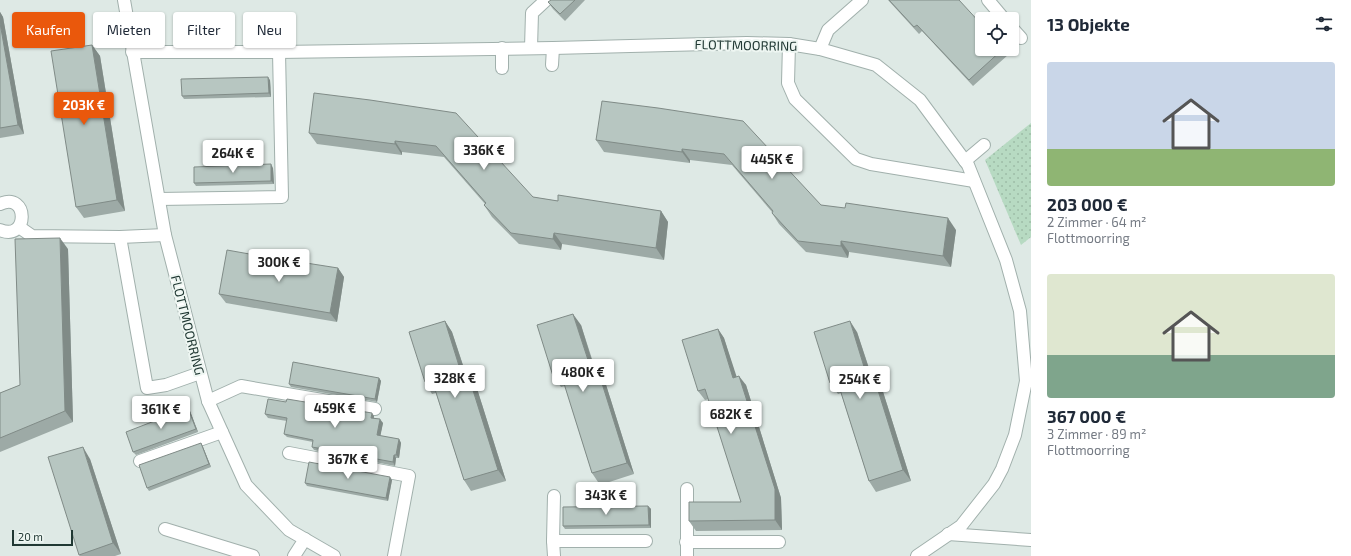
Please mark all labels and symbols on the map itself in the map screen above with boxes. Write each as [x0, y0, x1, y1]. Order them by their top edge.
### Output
street label: FLOTTMOORRING [695, 36, 797, 54]
pin: 203K € [51, 92, 117, 126]
pin: 336K € [451, 137, 517, 171]
pin: 264K € [200, 140, 266, 174]
pin: 445K € [739, 146, 805, 180]
pin: 300K € [246, 249, 312, 283]
street label: FLOTTMOORRING [168, 273, 208, 377]
pin: 480K € [550, 359, 616, 393]
pin: 328K € [422, 365, 488, 399]
pin: 254K € [827, 366, 893, 400]
pin: 459K € [302, 395, 368, 429]
pin: 361K € [128, 396, 194, 430]
pin: 682K € [698, 401, 764, 435]
pin: 367K € [315, 446, 381, 480]
pin: 343K € [573, 482, 639, 516]
scale bar [12, 528, 73, 547]

